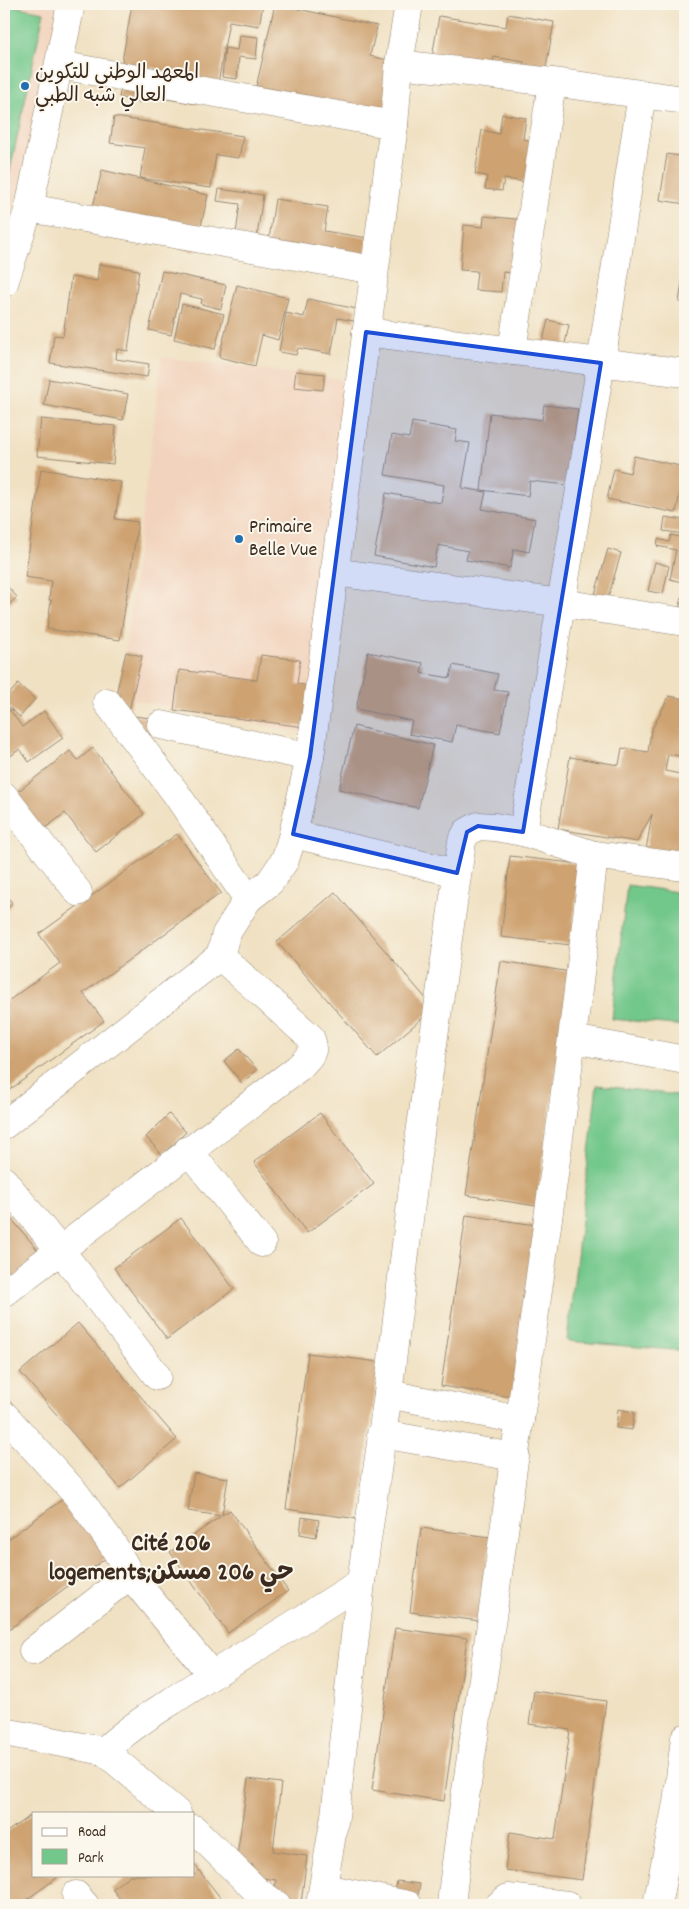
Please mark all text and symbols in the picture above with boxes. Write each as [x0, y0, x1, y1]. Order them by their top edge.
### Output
place label: المعهد الوطني للتكوين العالي شبه الطبي [35, 60, 199, 112]
marker: المعهد الوطني للتكوين العالي شبه الطبي [19, 80, 31, 92]
place label: Primaire Belle Vue [249, 514, 317, 565]
marker: Primaire Belle Vue [233, 533, 245, 545]
district label: Cité 206 logements;حي 206 مسكن [48, 1527, 294, 1593]
legend [32, 1812, 195, 1876]
text: Road [78, 1822, 106, 1844]
text: Park [78, 1848, 104, 1870]

